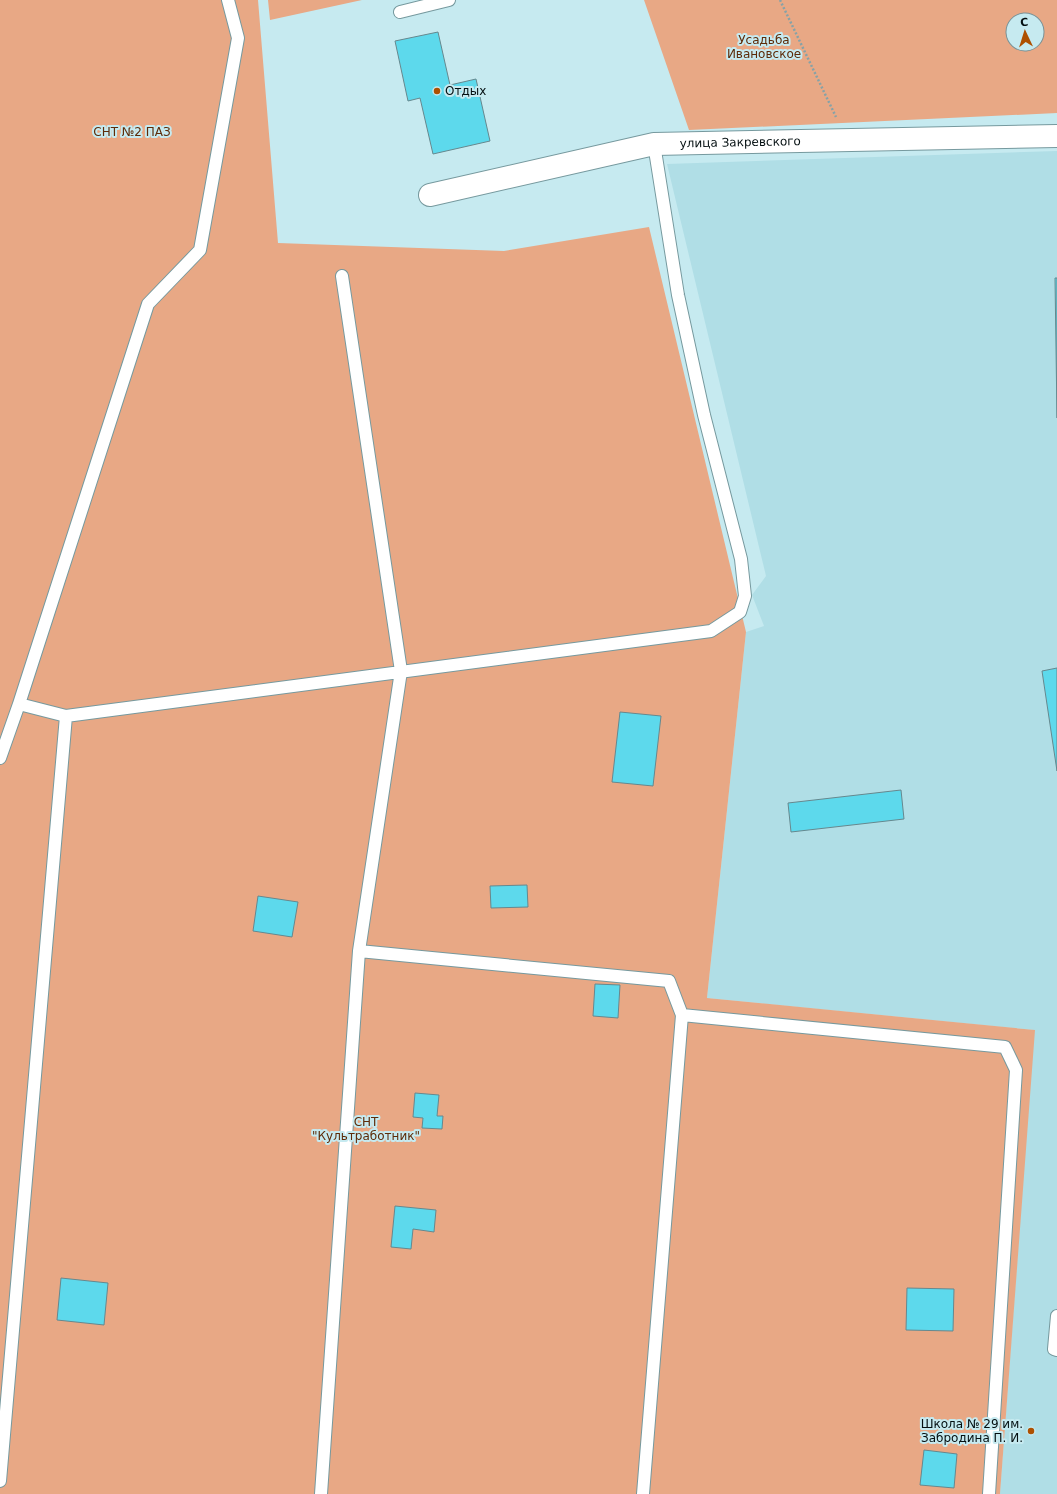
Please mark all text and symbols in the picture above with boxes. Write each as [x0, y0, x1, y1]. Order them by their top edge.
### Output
north arrow [1005, 12, 1045, 52]
text: С [1020, 16, 1029, 29]
park label: Усадьба Ивановское [727, 33, 801, 61]
place label: Отдых [445, 84, 486, 98]
marker: Отдых [432, 86, 442, 96]
park label: СНТ №2 ПАЗ [93, 125, 171, 139]
street label: улица Закревского [680, 134, 801, 150]
park label: СНТ "Культработник" [312, 1115, 420, 1143]
place label: Школа № 29 им. Забродина П. И. [921, 1417, 1023, 1445]
marker: Школа № 29 им. Забродина П. И. [1026, 1426, 1036, 1436]

